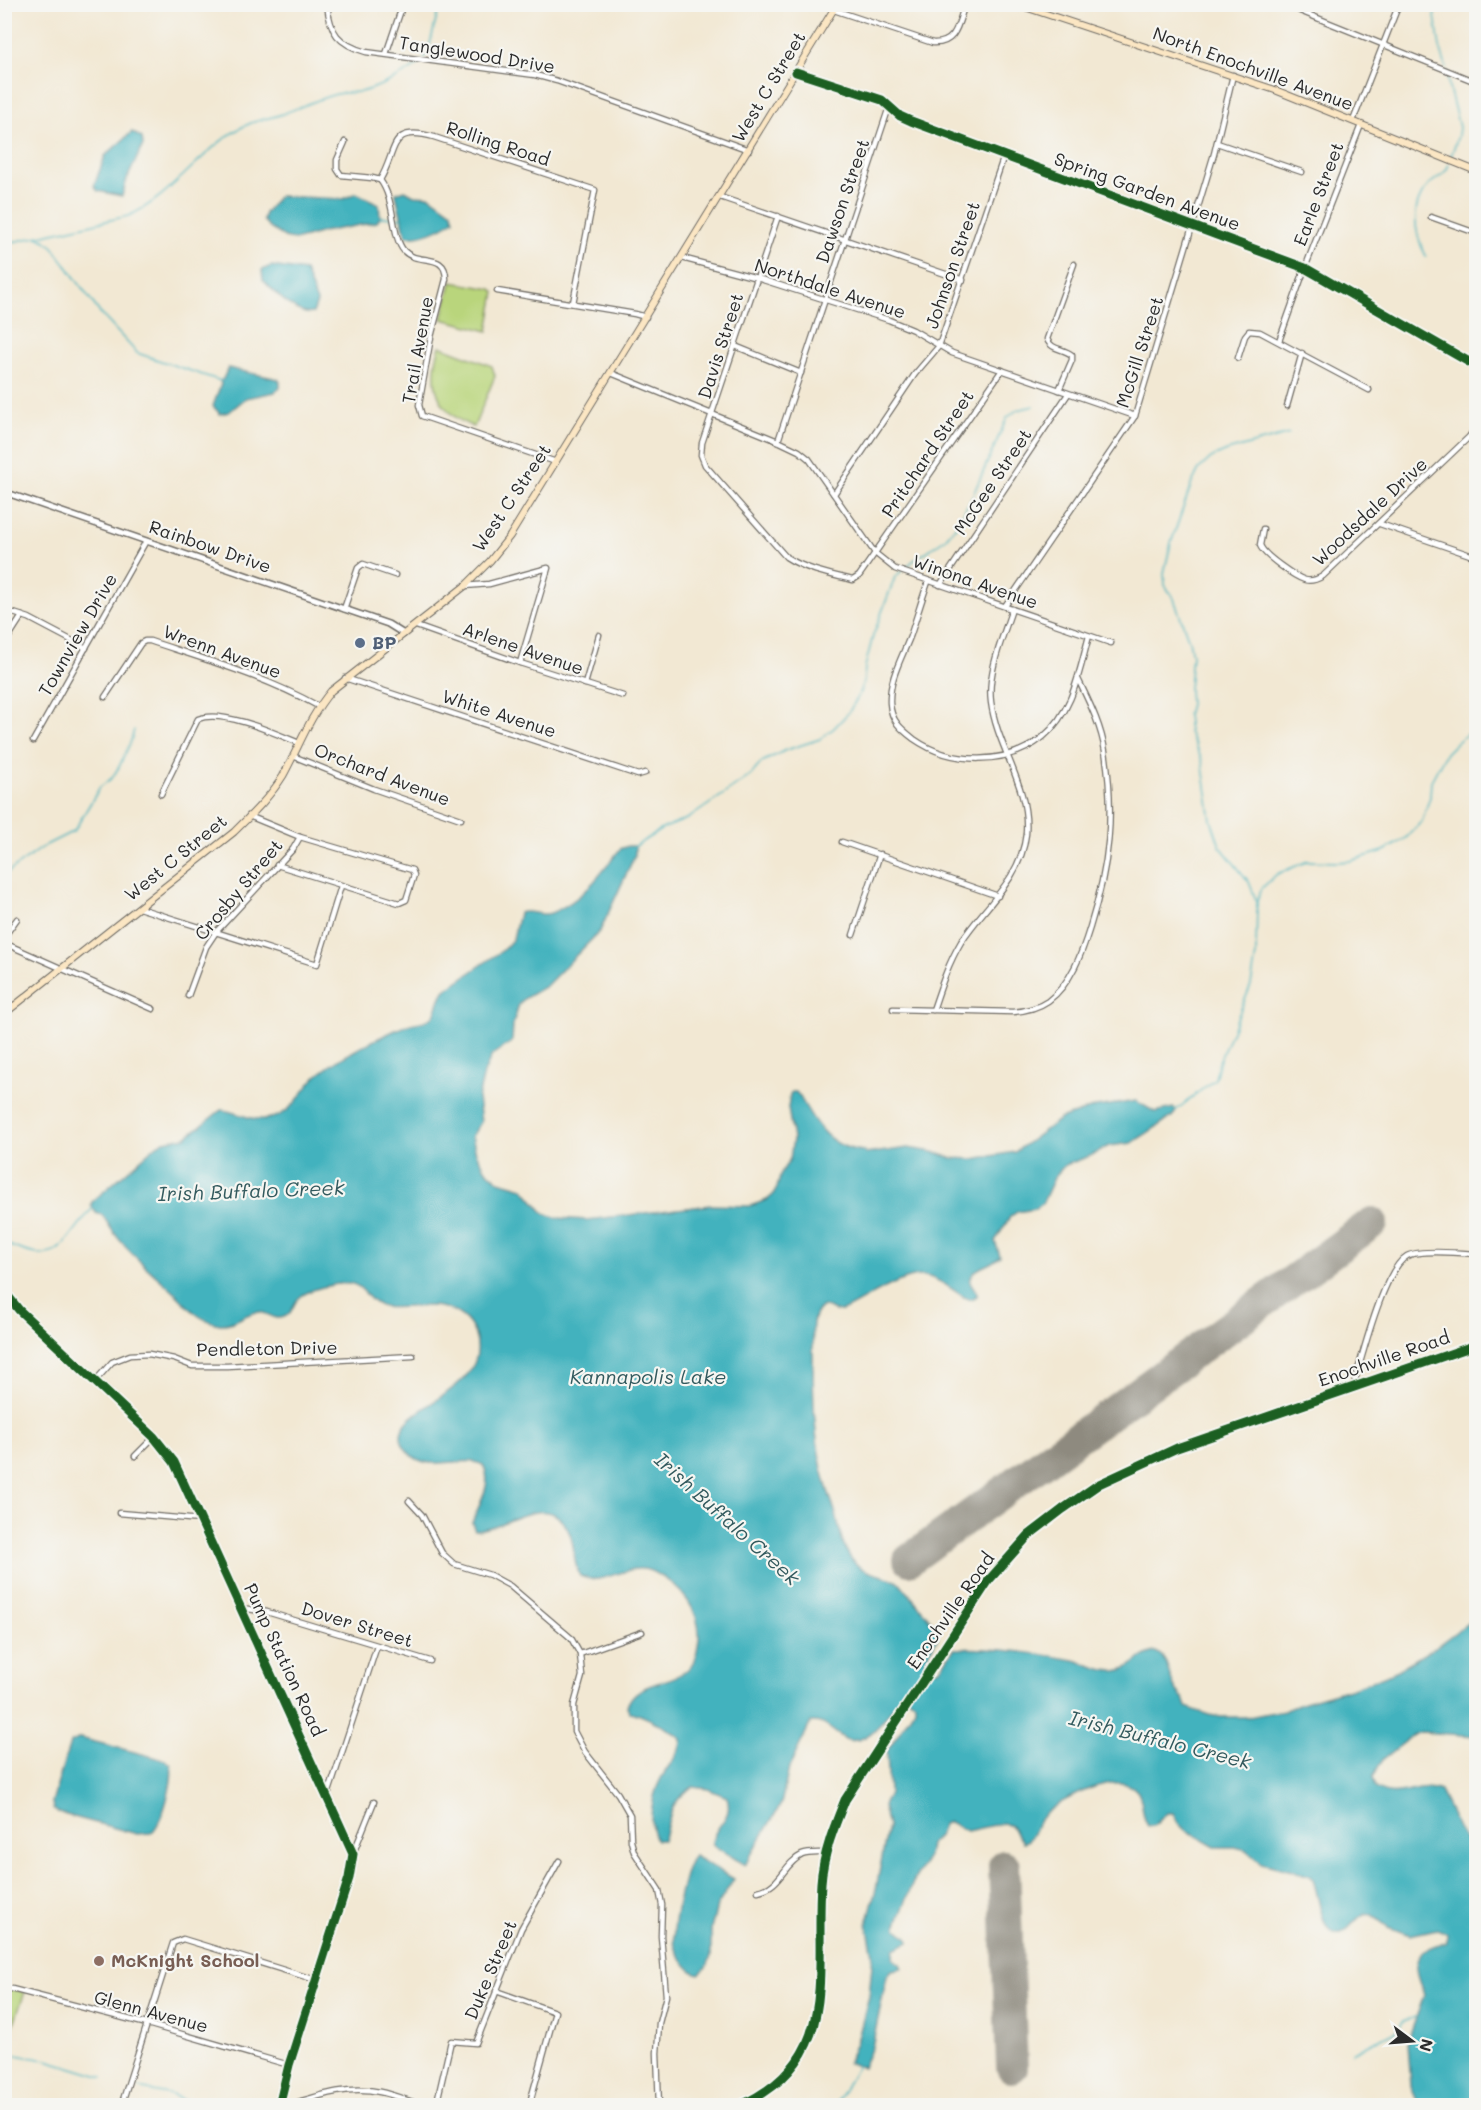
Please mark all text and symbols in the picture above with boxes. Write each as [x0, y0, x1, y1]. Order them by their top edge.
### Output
street label: North Enochville Avenue [1150, 21, 1357, 116]
street label: West C Street [726, 27, 811, 146]
street label: Tanglewood Drive [398, 30, 557, 78]
street label: Rolling Road [443, 115, 553, 171]
street label: Dawson Street [810, 135, 875, 266]
street label: Earle Street [1287, 138, 1349, 249]
street label: Spring Garden Avenue [1051, 146, 1244, 236]
street label: Johnson Street [919, 198, 985, 332]
street label: Northdale Avenue [752, 252, 909, 324]
street label: Davis Street [692, 289, 749, 402]
street label: McGill Street [1110, 293, 1168, 411]
street label: Trail Avenue [396, 294, 438, 405]
street label: Pritchard Street [876, 385, 979, 522]
street label: McGee Street [948, 423, 1037, 539]
street label: West C Street [466, 439, 556, 556]
street label: Woodsdale Drive [1307, 452, 1432, 571]
street label: Rainbow Drive [146, 514, 275, 578]
street label: Winona Avenue [909, 548, 1041, 614]
street label: Townview Drive [32, 569, 122, 700]
street label: Arlene Avenue [460, 616, 587, 680]
street label: Wrenn Avenue [160, 619, 285, 684]
place label: BP [372, 630, 396, 654]
marker: BP [353, 636, 367, 650]
street label: White Avenue [439, 683, 559, 743]
street label: Orchard Avenue [311, 737, 454, 811]
street label: West C Street [119, 808, 232, 906]
street label: Crosby Street [189, 834, 288, 945]
water label: Irish Buffalo Creek [157, 1174, 345, 1206]
street label: Enochville Road [1315, 1324, 1453, 1392]
street label: Pendleton Drive [196, 1335, 338, 1361]
water label: Kannapolis Lake [570, 1363, 726, 1389]
water label: Irish Buffalo Creek [650, 1446, 806, 1591]
street label: Enochville Road [901, 1547, 999, 1674]
street label: Pump Station Road [239, 1579, 331, 1740]
street label: Dover Street [298, 1596, 416, 1652]
water label: Irish Buffalo Creek [1067, 1704, 1254, 1774]
street label: Duke Street [458, 1916, 522, 2023]
place label: McKnight School [111, 1948, 259, 1972]
marker: McKnight School [92, 1954, 106, 1968]
street label: Glenn Avenue [92, 1984, 211, 2038]
north arrow [1382, 2011, 1442, 2071]
text: N [1415, 2037, 1439, 2054]

